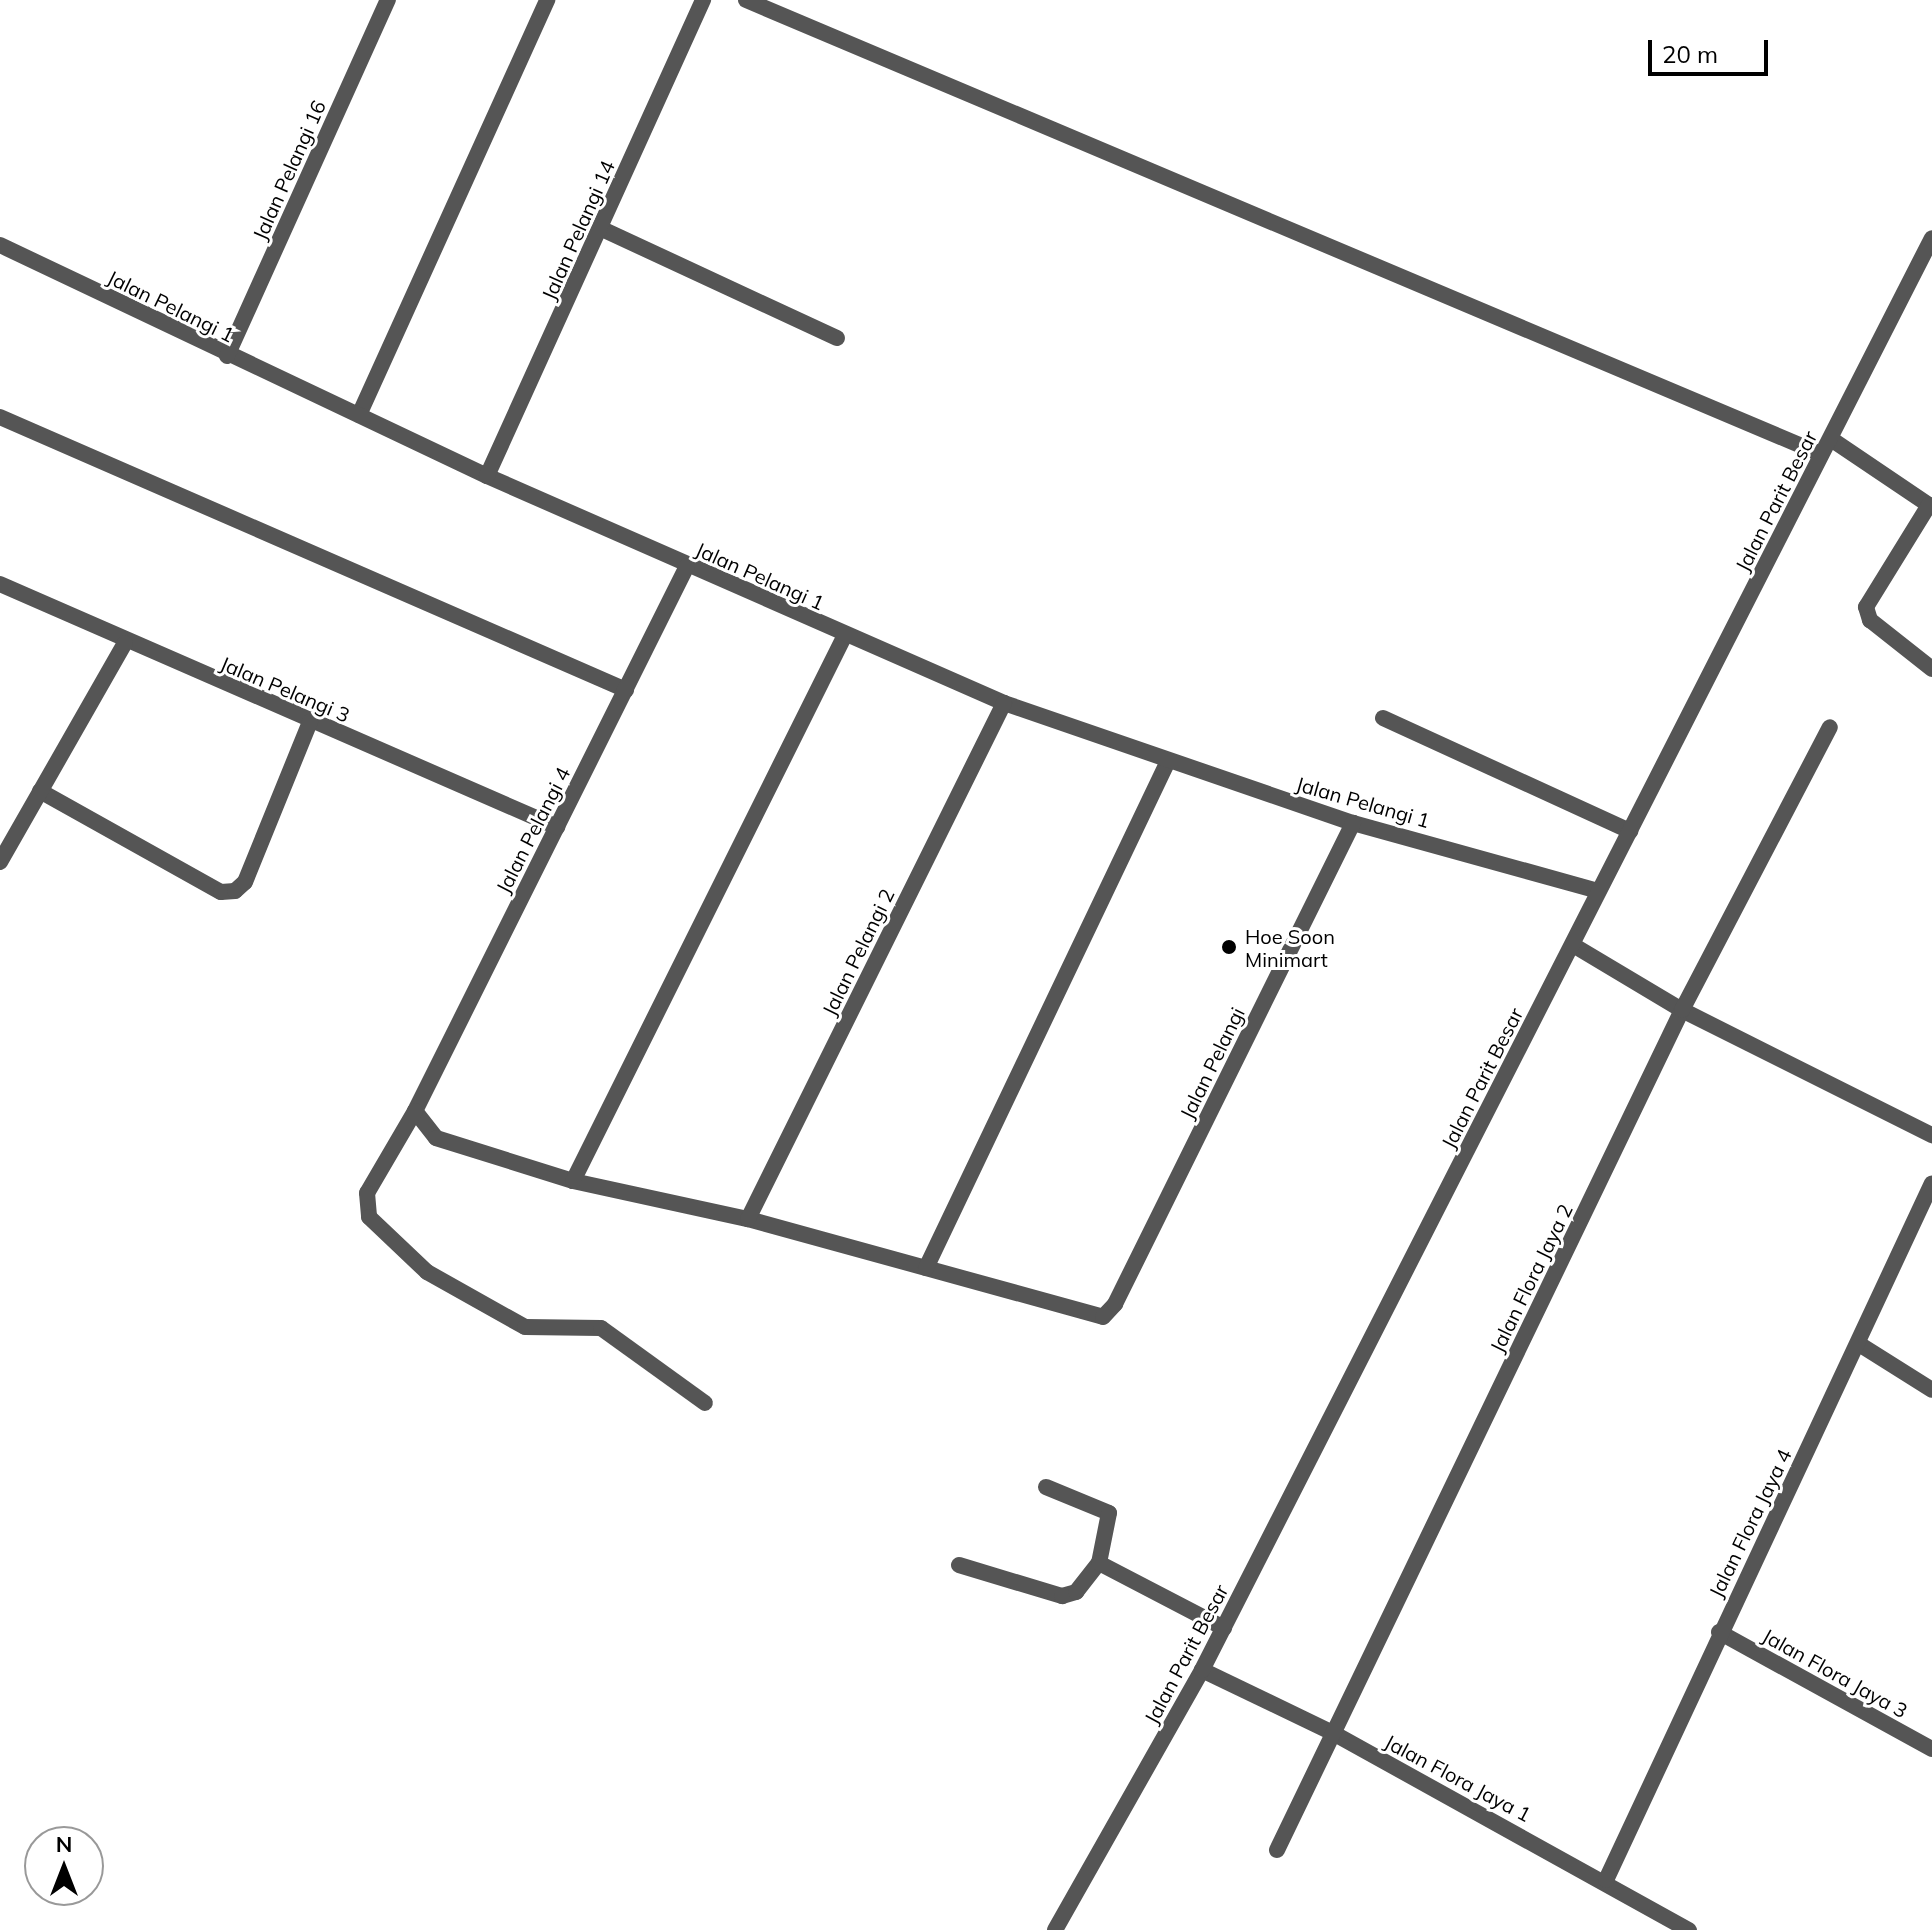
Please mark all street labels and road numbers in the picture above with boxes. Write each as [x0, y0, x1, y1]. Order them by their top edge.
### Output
street label: Jalan Pelangi 16 [247, 96, 331, 244]
street label: Jalan Pelangi 14 [536, 156, 620, 304]
street label: Jalan Pelangi 1 [104, 265, 238, 347]
street label: Jalan Parit Besar [1730, 427, 1822, 575]
street label: Jalan Pelangi 1 [692, 537, 828, 615]
street label: Jalan Pelangi 3 [217, 651, 353, 727]
street label: Jalan Pelangi 4 [491, 763, 575, 897]
street label: Jalan Pelangi 1 [1293, 771, 1433, 833]
street label: Jalan Pelangi 2 [817, 885, 899, 1019]
street label: Jalan Pelangi [1175, 1003, 1249, 1123]
street label: Jalan Parit Besar [1436, 1004, 1528, 1152]
street label: Jalan Flora Jaya 2 [1485, 1200, 1577, 1356]
street label: Jalan Flora Jaya 4 [1704, 1445, 1796, 1601]
street label: Jalan Parit Besar [1139, 1580, 1233, 1728]
street label: Jalan Flora Jaya 3 [1758, 1623, 1912, 1723]
street label: Jalan Flora Jaya 1 [1381, 1729, 1535, 1827]

